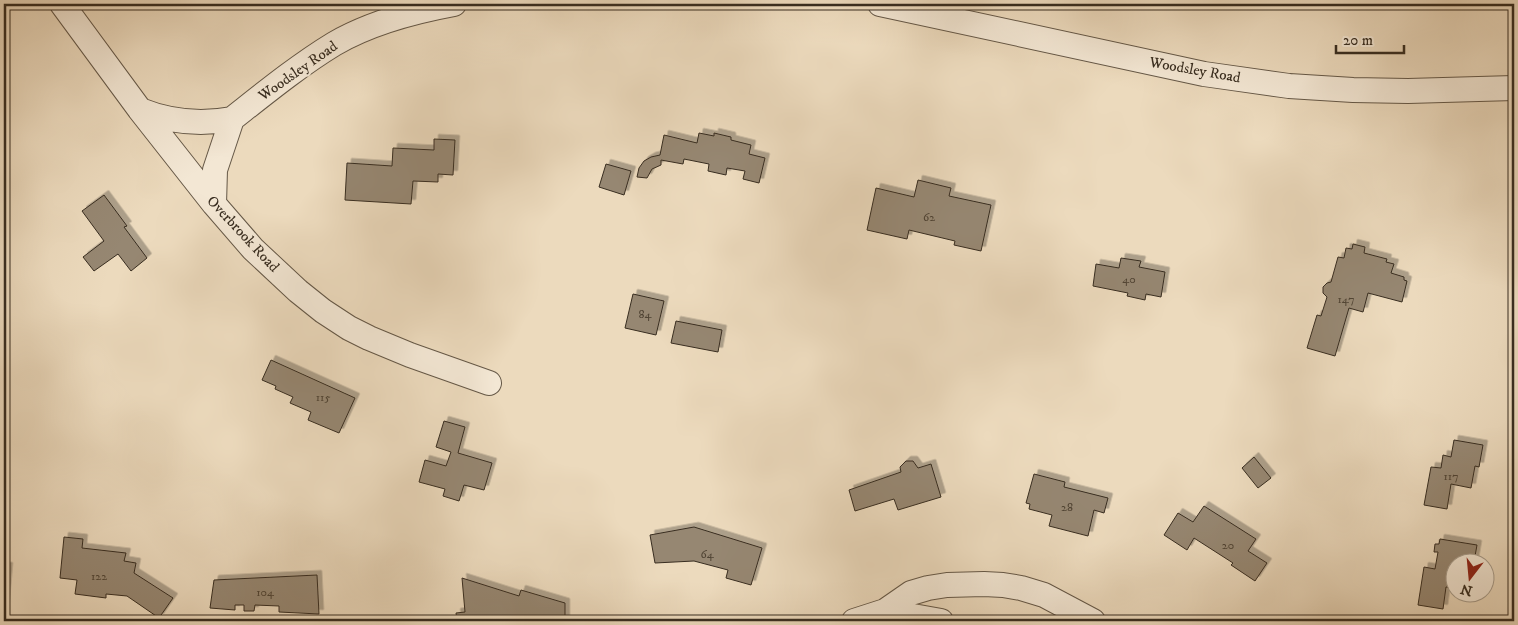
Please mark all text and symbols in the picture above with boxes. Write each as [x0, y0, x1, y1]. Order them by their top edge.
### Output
scale bar [1336, 22, 1403, 54]
text: 20 m [1343, 31, 1373, 50]
street label: Woodsley Road [254, 36, 342, 106]
street label: Woodsley Road [1147, 52, 1243, 87]
street label: Overbrook Road [203, 192, 284, 277]
house number: 62 [923, 210, 935, 225]
house number: 40 [1122, 272, 1136, 287]
house number: 147 [1337, 292, 1355, 307]
house number: 84 [639, 307, 653, 322]
house number: 115 [316, 390, 330, 405]
house number: 117 [1443, 469, 1459, 484]
house number: 28 [1061, 500, 1073, 515]
house number: 20 [1222, 538, 1234, 553]
house number: 64 [700, 547, 715, 562]
north arrow [1446, 552, 1496, 602]
house number: 122 [91, 569, 107, 584]
text: N [1458, 579, 1475, 600]
house number: 104 [256, 585, 275, 600]

